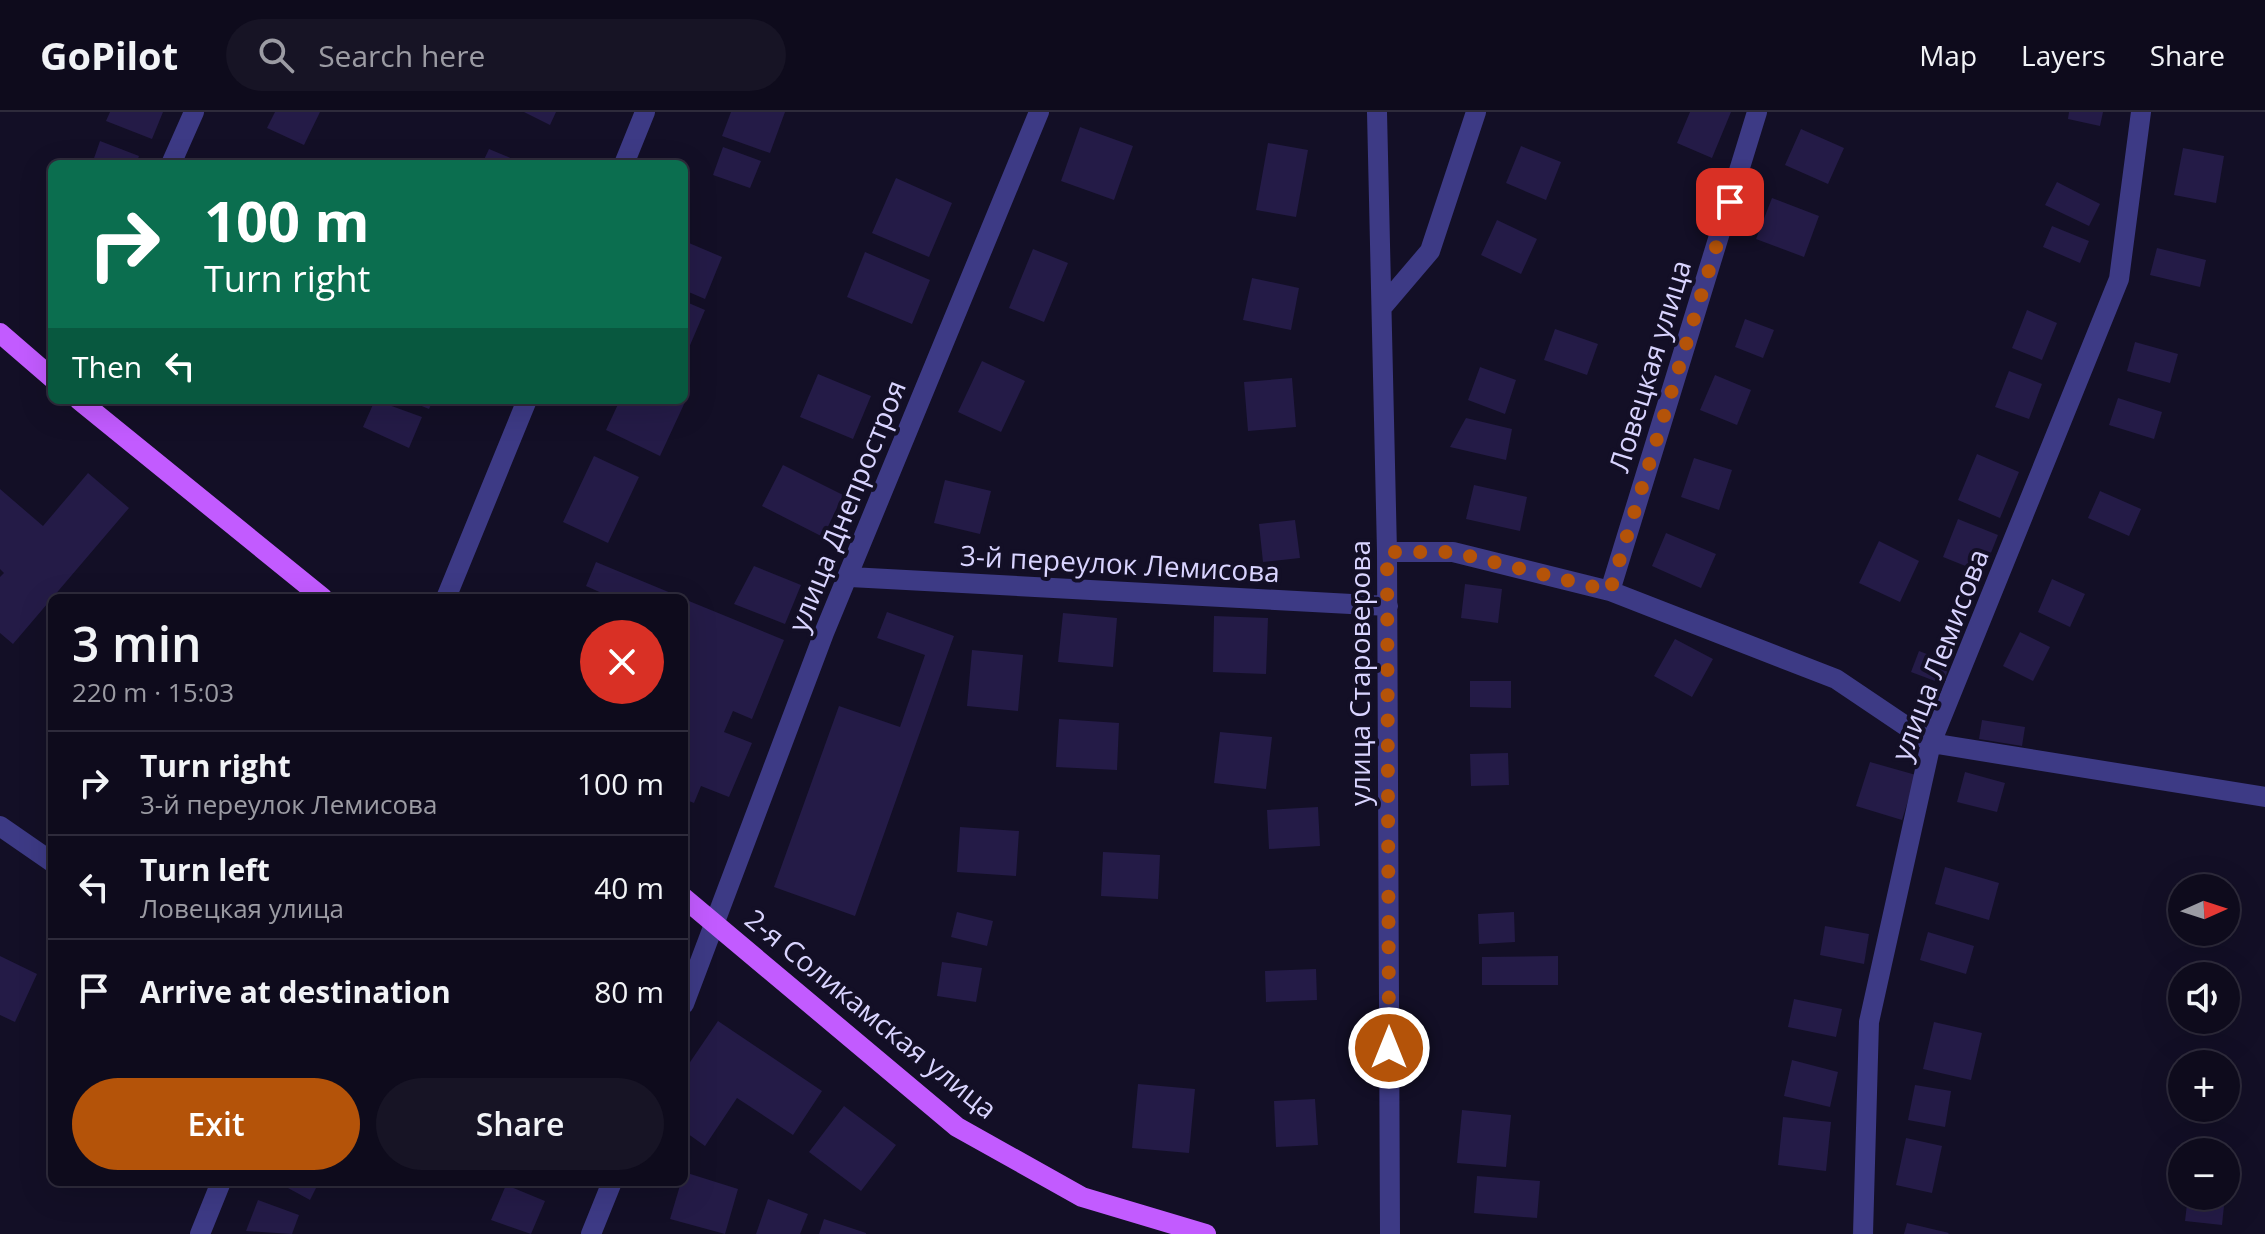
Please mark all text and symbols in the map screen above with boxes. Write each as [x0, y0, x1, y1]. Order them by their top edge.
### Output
search box [226, 19, 786, 91]
text: GoPilot [40, 29, 178, 81]
icon: search [254, 33, 298, 77]
text: Search here [318, 35, 485, 76]
text: Map [1919, 36, 1977, 74]
text: Layers [2021, 36, 2106, 74]
text: Share [2150, 36, 2225, 74]
pin [1696, 168, 1764, 236]
icon: arrive [1708, 180, 1752, 224]
text: 100 m [204, 182, 370, 258]
icon: right [72, 192, 176, 296]
text: Turn right [204, 254, 370, 303]
street label: Ловецкая улица [1599, 255, 1699, 476]
icon: left [158, 344, 202, 388]
text: Then [72, 346, 142, 387]
street label: улица Днепростроя [778, 374, 914, 637]
street label: 3-й переулок Лемисова [959, 536, 1281, 590]
street label: улица Староверова [1340, 540, 1378, 806]
street label: улица Лемисова [1881, 543, 1997, 766]
text: 3 min [72, 611, 202, 676]
button: close [580, 620, 664, 704]
text: 220 m · 15:03 [72, 674, 234, 710]
text: Turn right [140, 745, 291, 786]
icon: right [72, 761, 116, 805]
text: 100 m [577, 763, 664, 804]
text: 3-й переулок Лемисова [140, 786, 437, 822]
text: Turn left [140, 849, 270, 890]
icon: left [72, 865, 116, 909]
text: 40 m [594, 867, 664, 908]
north arrow [2168, 874, 2240, 946]
map controls [2168, 874, 2240, 1210]
text: Ловецкая улица [140, 890, 344, 926]
street label: 2-я Соликамская улица [738, 900, 1006, 1127]
button: sound [2168, 962, 2240, 1034]
icon: arrive [72, 969, 116, 1013]
text: Arrive at destination [140, 971, 451, 1012]
text: 80 m [594, 971, 664, 1012]
position arrow [1347, 1006, 1431, 1090]
button: + [2168, 1050, 2240, 1122]
button: Exit [72, 1078, 360, 1170]
button: Share [376, 1078, 664, 1170]
button: − [2168, 1138, 2240, 1210]

